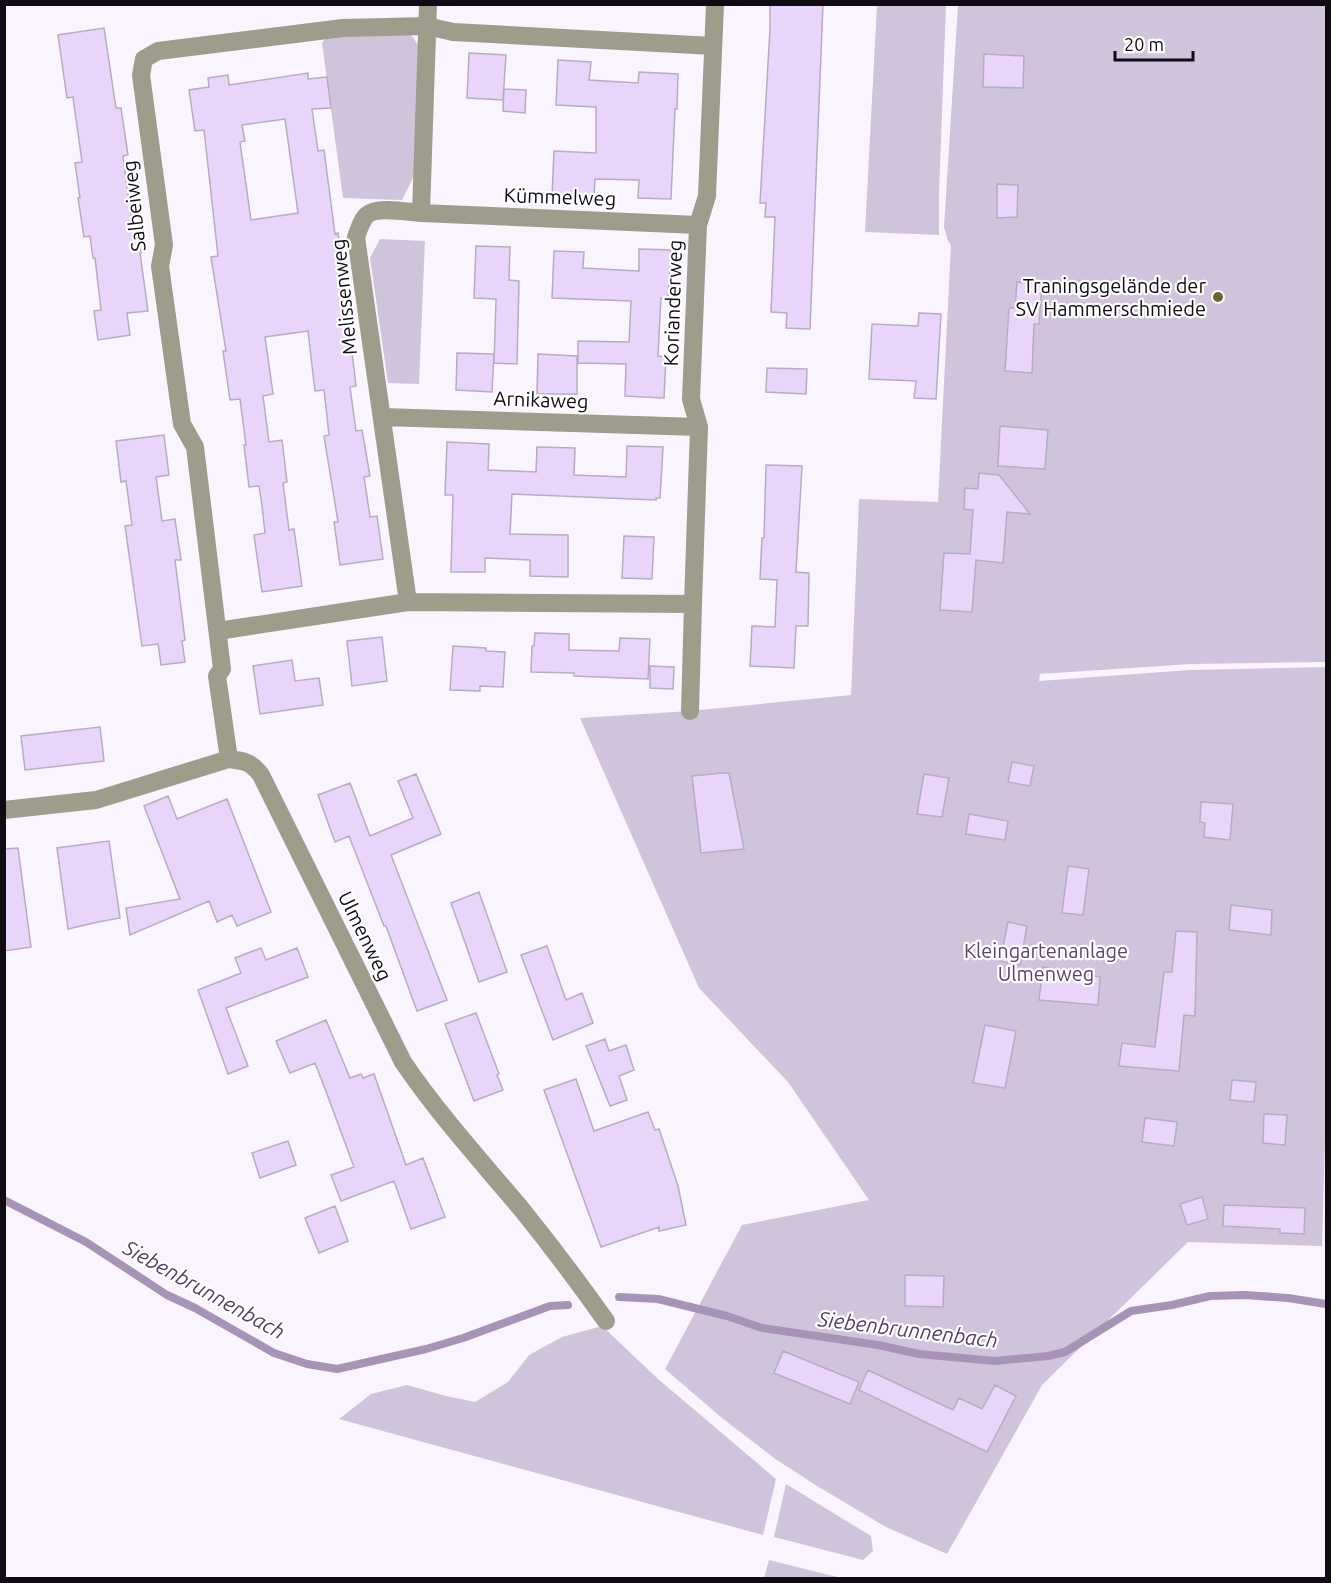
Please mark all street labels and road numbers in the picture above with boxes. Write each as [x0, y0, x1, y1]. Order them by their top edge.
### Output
street label: Salbeiweg [117, 159, 150, 253]
street label: Kümmelweg [503, 183, 617, 210]
street label: Melissenweg [326, 238, 361, 356]
street label: Korianderweg [659, 239, 686, 367]
street label: Arnikaweg [493, 386, 589, 413]
street label: Ulmenweg [334, 887, 397, 984]

